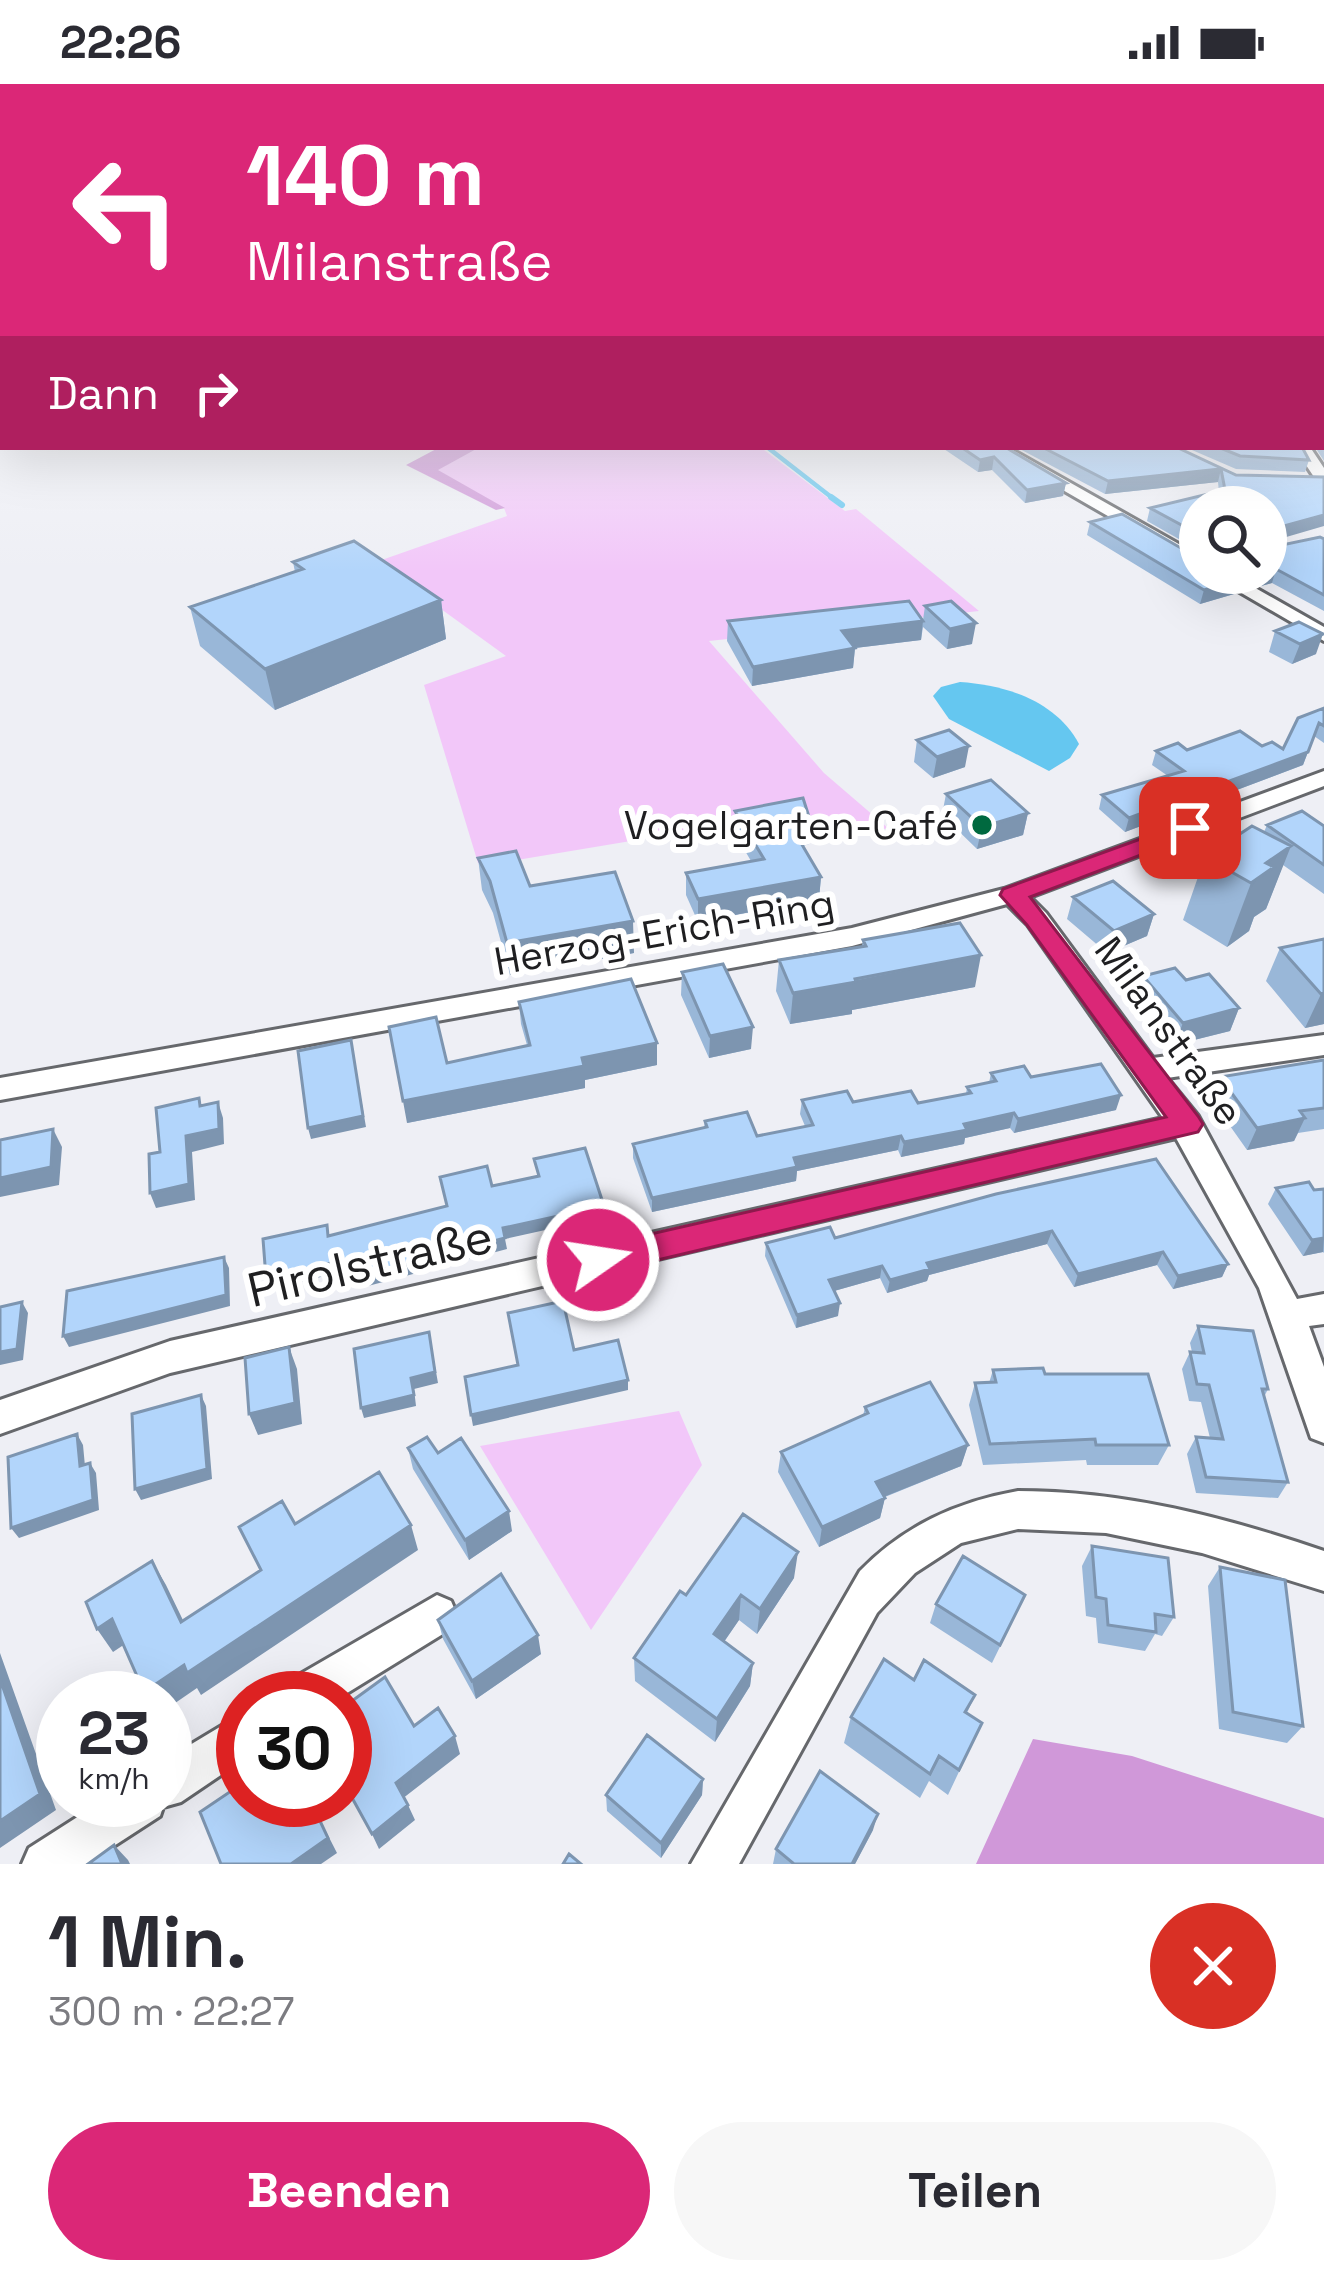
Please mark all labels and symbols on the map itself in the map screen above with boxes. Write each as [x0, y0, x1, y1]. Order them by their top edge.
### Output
pin [1139, 777, 1241, 879]
place label: Vogelgarten-Café [624, 801, 958, 850]
marker: Vogelgarten-Café [969, 812, 995, 838]
street label: Herzog-Erich-Ring [490, 878, 838, 986]
street label: Milanstraße [1084, 927, 1254, 1135]
position arrow [535, 1197, 661, 1323]
street label: Pirolstraße [242, 1205, 498, 1321]
speed limit sign: 30 [216, 1671, 372, 1827]

